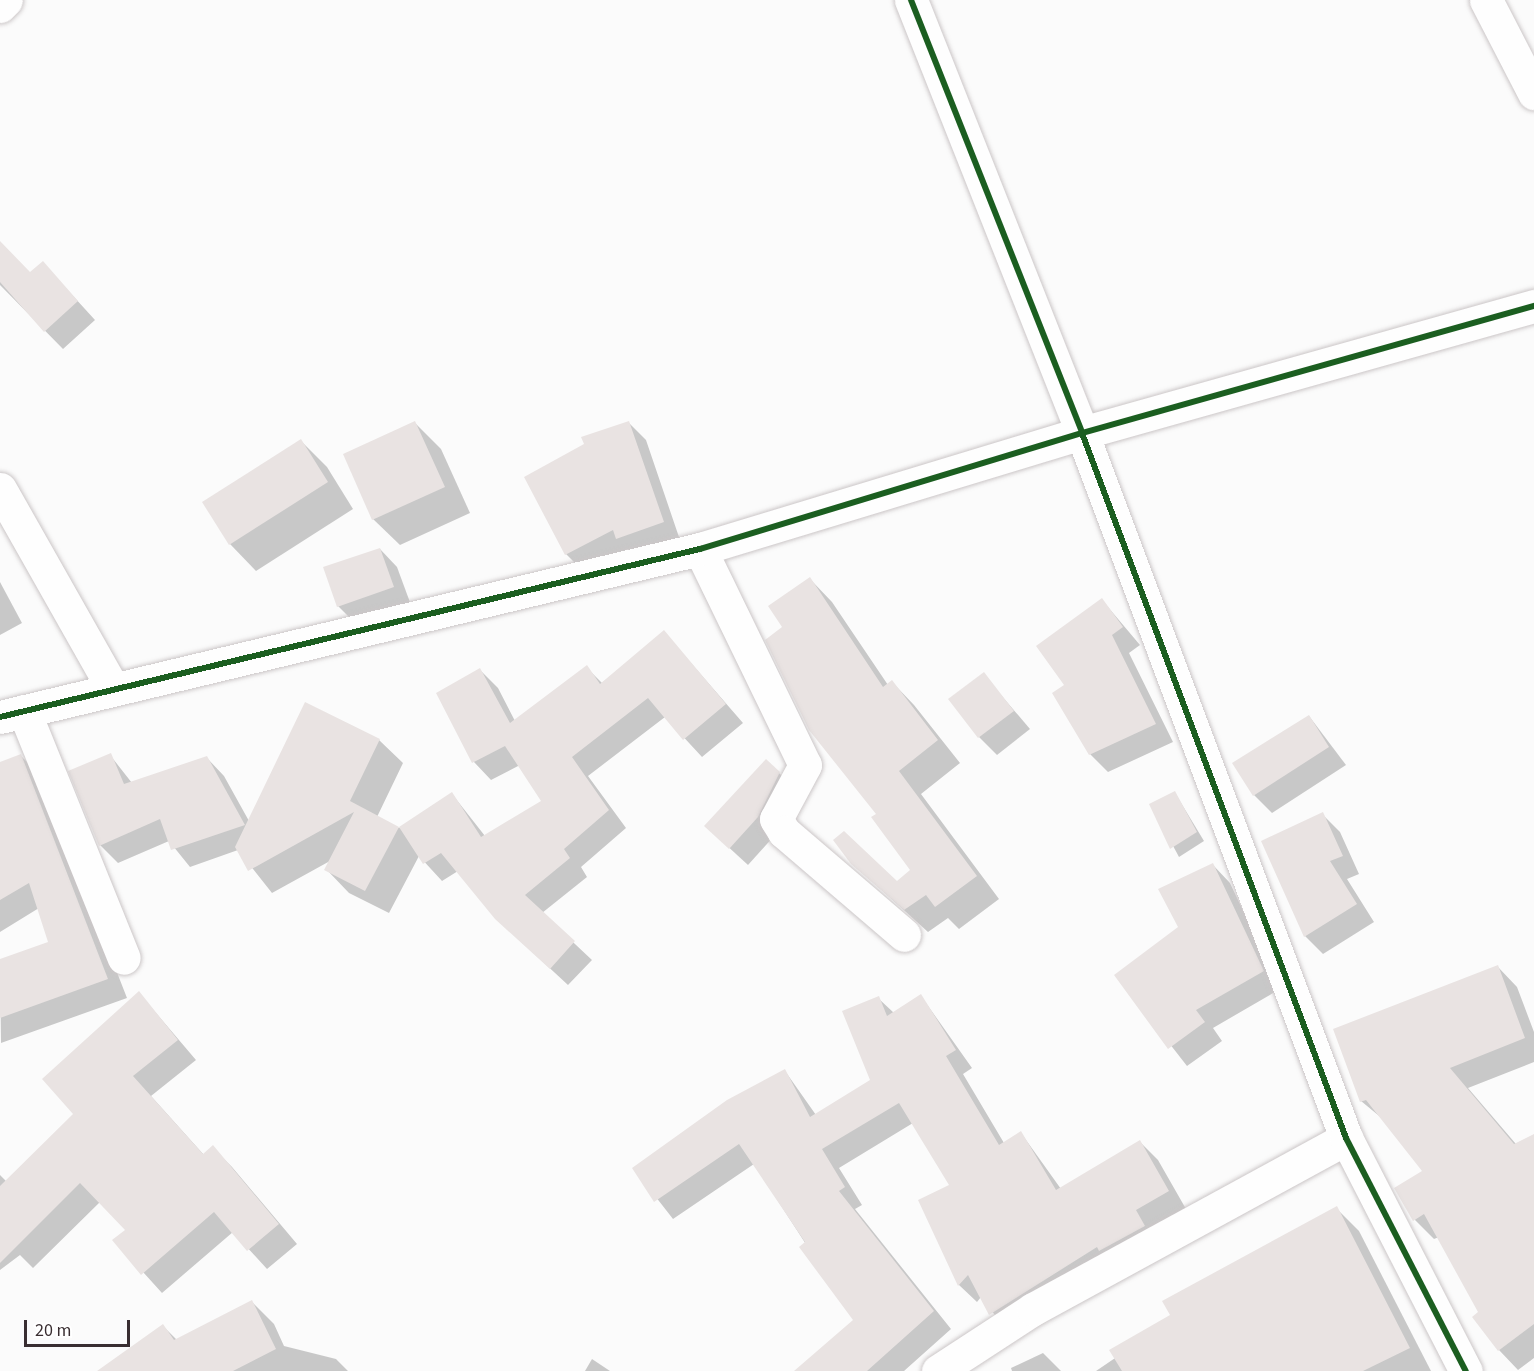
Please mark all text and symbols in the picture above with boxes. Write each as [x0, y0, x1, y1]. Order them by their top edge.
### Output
scale bar [27, 1308, 134, 1346]
text: 20 m [35, 1318, 71, 1343]

